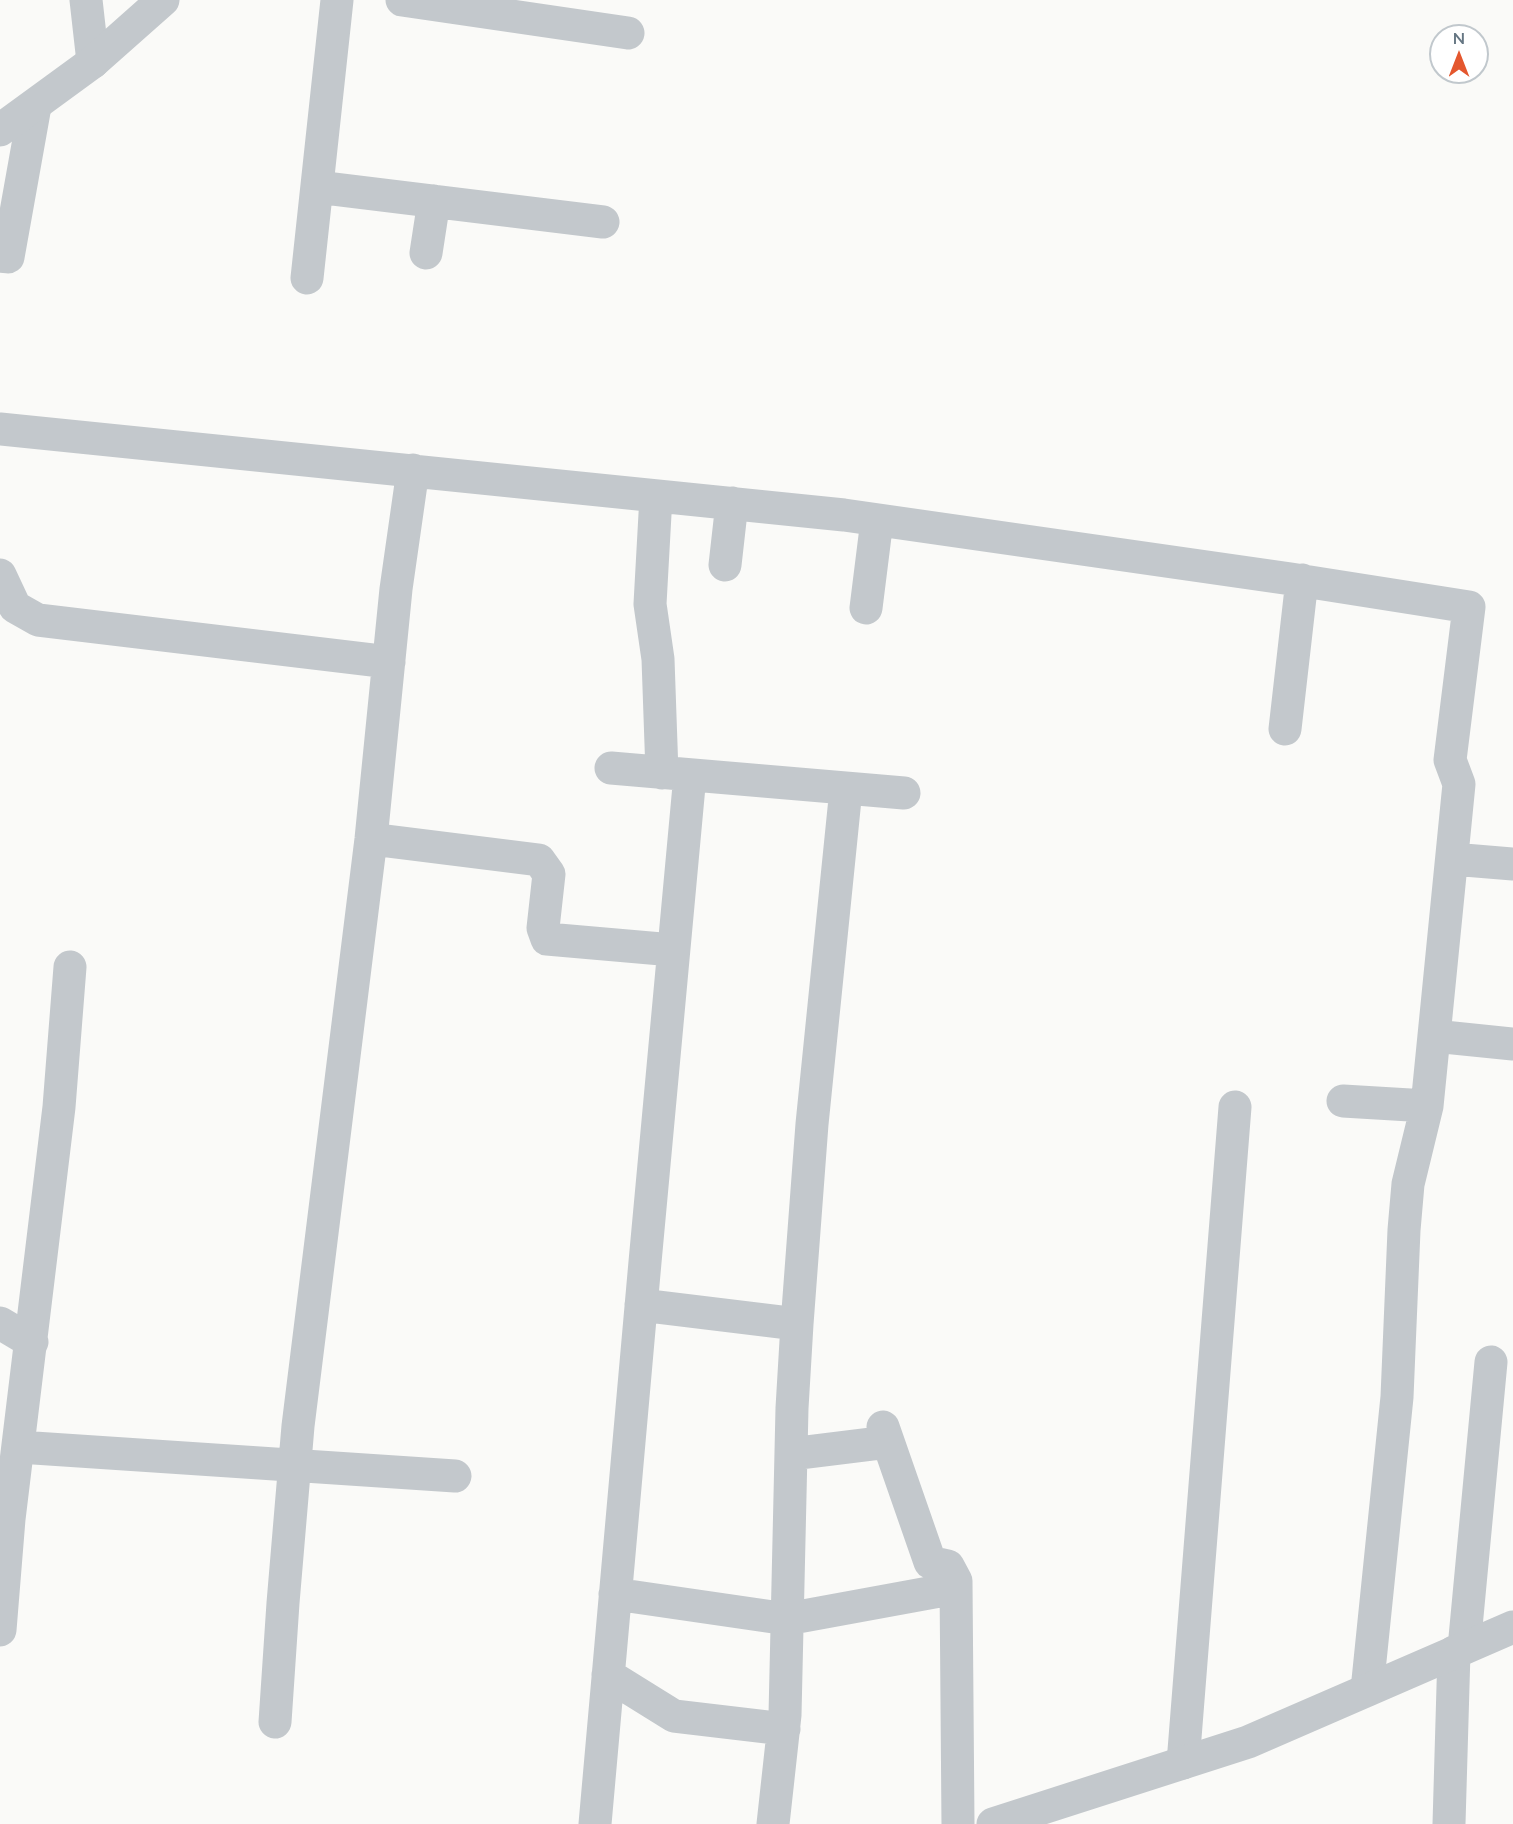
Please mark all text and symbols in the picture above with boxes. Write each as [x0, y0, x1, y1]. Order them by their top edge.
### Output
north arrow [1429, 24, 1489, 84]
text: N [1453, 28, 1465, 47]

